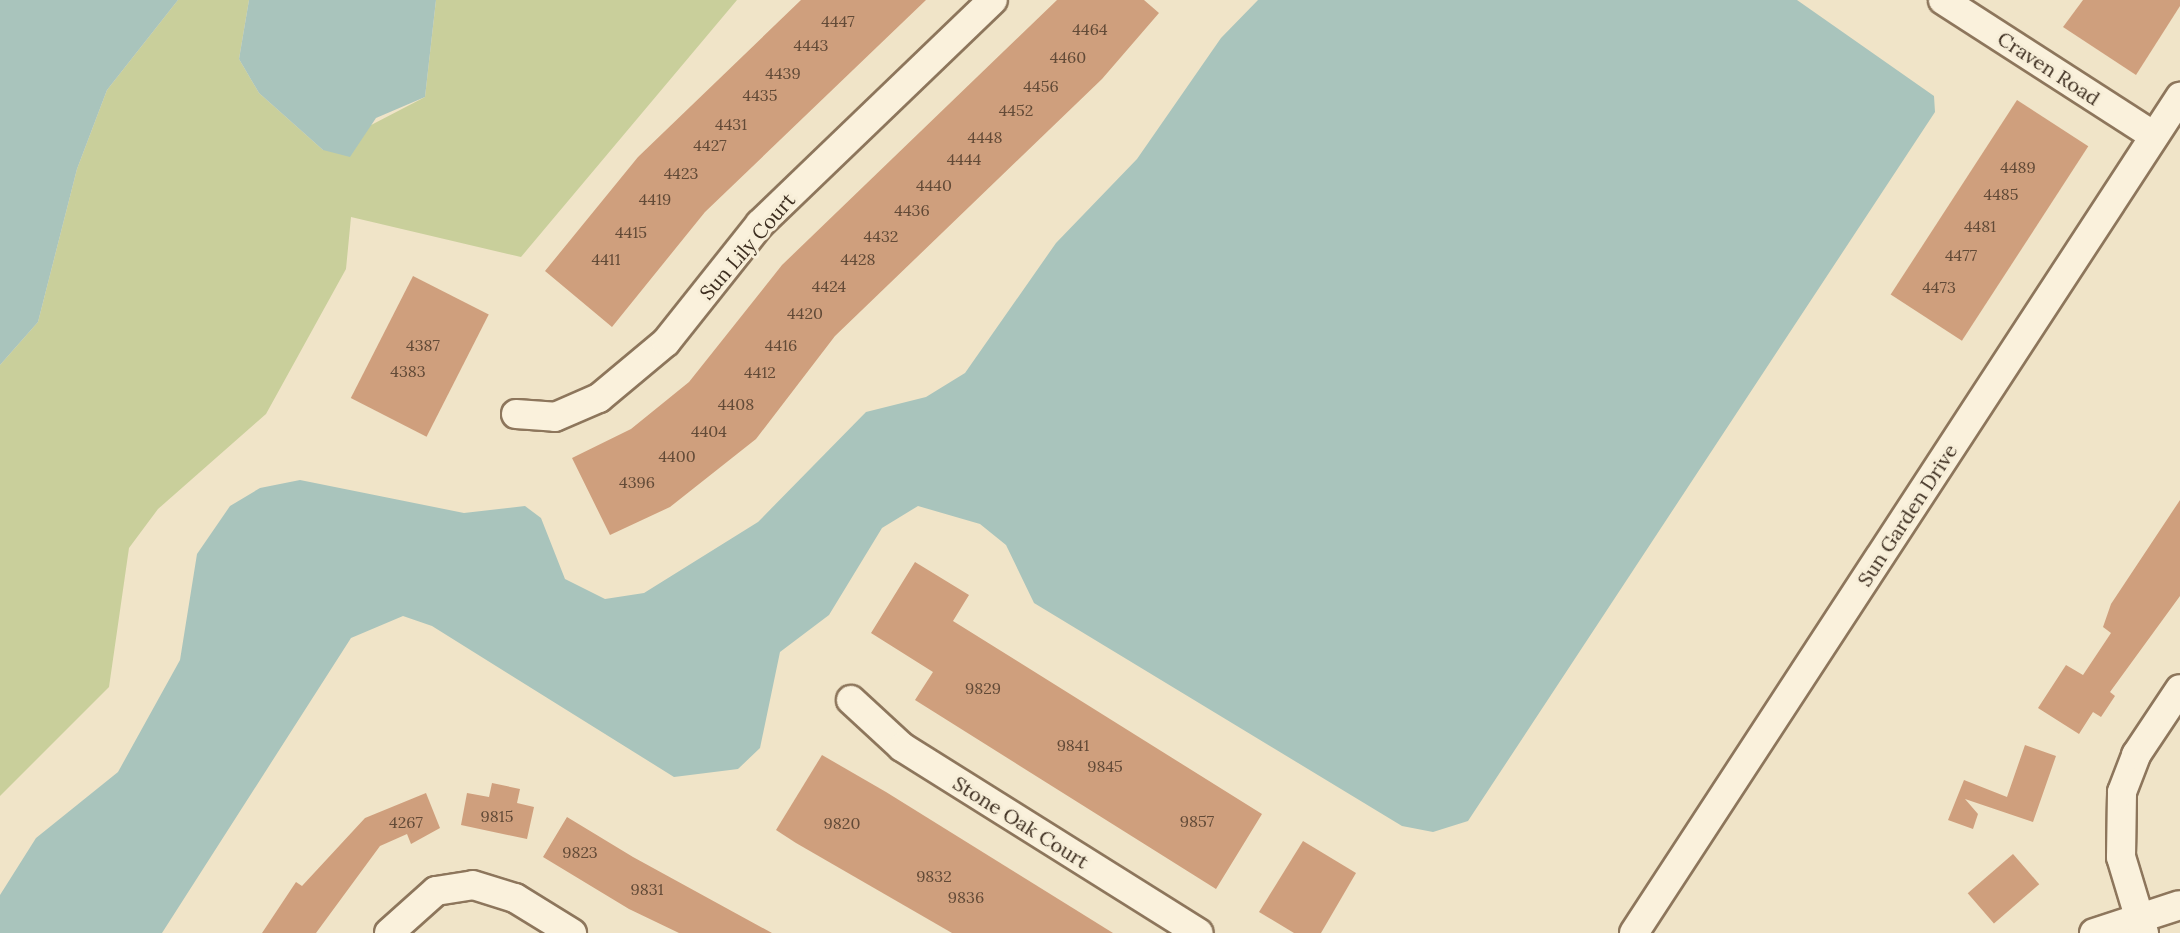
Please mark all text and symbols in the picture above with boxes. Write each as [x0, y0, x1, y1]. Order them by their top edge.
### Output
house number: 4447 [821, 11, 855, 31]
house number: 4464 [1072, 19, 1108, 39]
street label: Craven Road [1993, 26, 2105, 110]
house number: 4443 [794, 35, 828, 55]
house number: 4460 [1050, 47, 1086, 67]
house number: 4439 [765, 63, 801, 83]
house number: 4456 [1023, 76, 1059, 96]
house number: 4435 [743, 85, 777, 105]
house number: 4452 [999, 100, 1033, 120]
house number: 4431 [715, 114, 747, 134]
house number: 4448 [967, 127, 1003, 147]
house number: 4427 [693, 135, 727, 155]
house number: 4444 [947, 149, 981, 169]
house number: 4489 [2000, 157, 2036, 177]
house number: 4423 [664, 163, 698, 183]
house number: 4440 [916, 175, 952, 195]
house number: 4485 [1983, 184, 2019, 204]
street label: Sun Lily Court [694, 188, 800, 304]
house number: 4419 [639, 189, 671, 209]
house number: 4436 [894, 200, 930, 220]
house number: 4481 [1964, 216, 1996, 236]
house number: 4415 [615, 222, 647, 242]
house number: 4432 [864, 226, 898, 246]
house number: 4477 [1945, 245, 1977, 265]
house number: 4411 [592, 249, 620, 269]
house number: 4428 [841, 249, 875, 269]
house number: 4424 [812, 276, 846, 296]
house number: 4473 [1922, 277, 1956, 297]
house number: 4420 [787, 303, 823, 323]
house number: 4387 [406, 335, 440, 355]
house number: 4416 [765, 335, 797, 355]
house number: 4383 [390, 361, 426, 381]
house number: 4412 [744, 362, 776, 382]
house number: 4408 [718, 394, 754, 414]
house number: 4404 [691, 421, 727, 441]
street label: Sun Garden Drive [1852, 439, 1962, 591]
house number: 4400 [658, 446, 696, 466]
house number: 4396 [619, 472, 655, 492]
house number: 9829 [965, 678, 1001, 698]
house number: 9841 [1057, 735, 1089, 755]
house number: 9845 [1087, 756, 1123, 776]
street label: Stone Oak Court [949, 771, 1093, 873]
house number: 9815 [481, 806, 513, 826]
house number: 9857 [1180, 811, 1214, 831]
house number: 4267 [389, 812, 423, 832]
house number: 9820 [824, 813, 860, 833]
house number: 9823 [562, 842, 598, 862]
house number: 9832 [916, 866, 952, 886]
house number: 9831 [631, 879, 663, 899]
house number: 9836 [948, 887, 984, 907]

